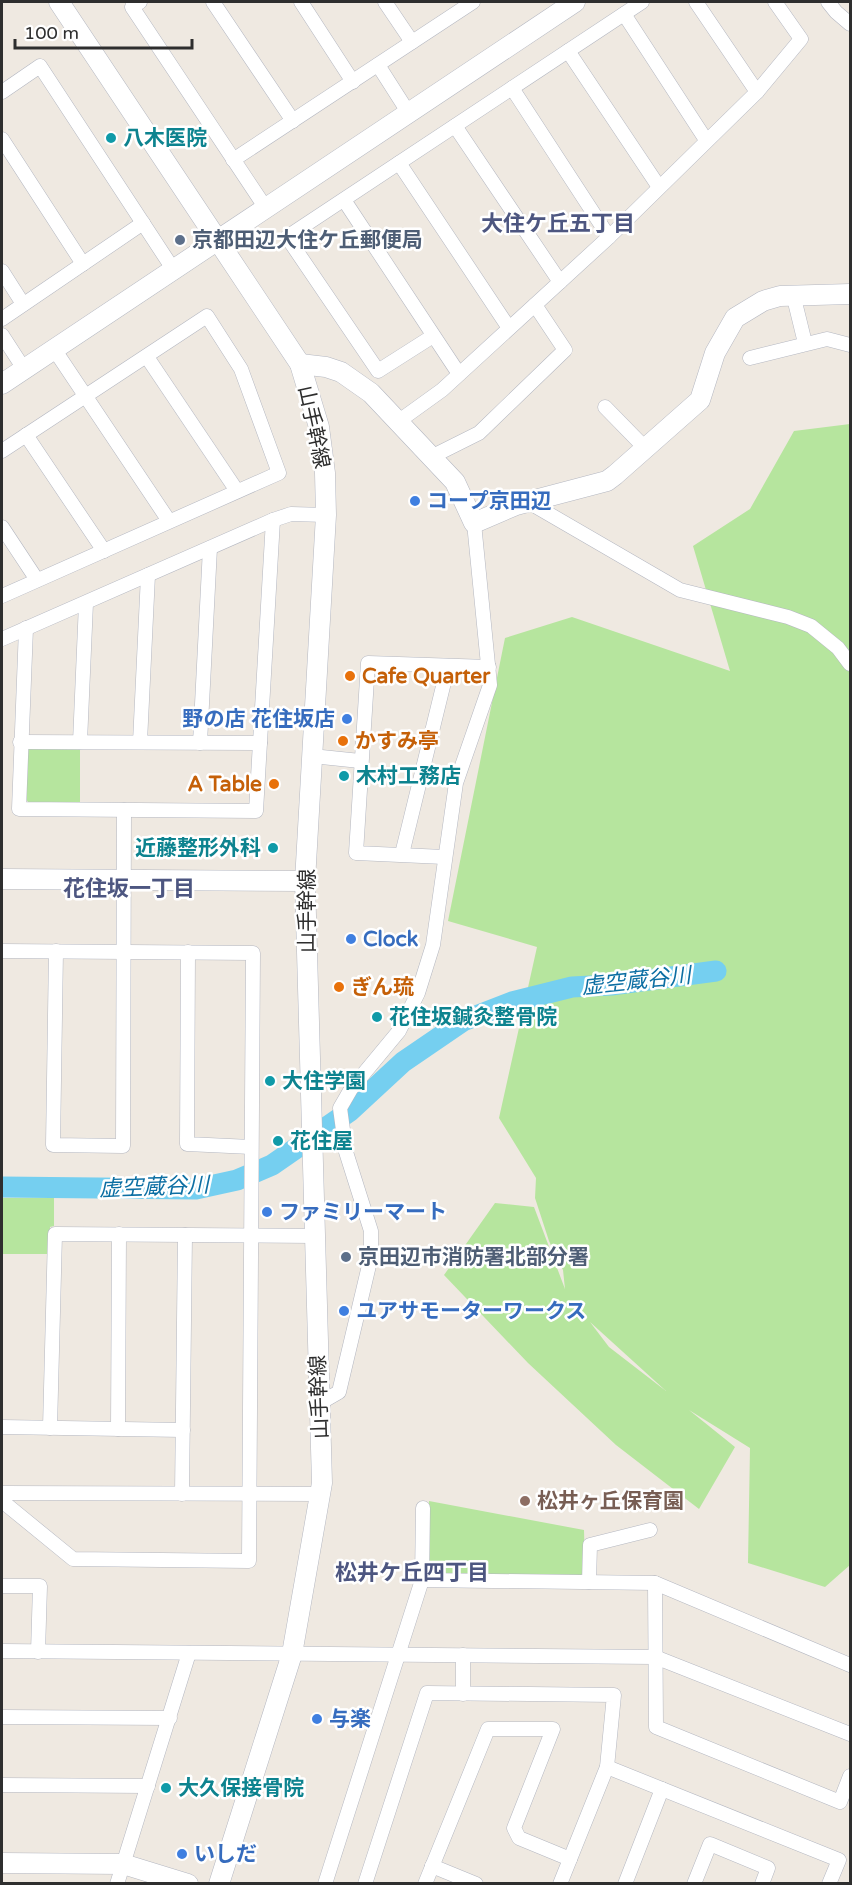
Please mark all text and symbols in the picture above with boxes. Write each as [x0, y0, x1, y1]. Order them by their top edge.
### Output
scale bar [15, 12, 192, 50]
text: 100 m [24, 22, 79, 44]
place label: 八木医院 [123, 126, 207, 151]
marker: 八木医院 [104, 131, 118, 145]
district label: 大住ケ丘五丁目 [481, 211, 635, 237]
place label: 京都田辺大住ケ丘郵便局 [192, 228, 423, 253]
marker: 京都田辺大住ケ丘郵便局 [173, 233, 187, 247]
street label: 山手幹線 [293, 383, 334, 471]
place label: コープ京田辺 [427, 489, 552, 514]
marker: コープ京田辺 [408, 494, 422, 508]
place label: Cafe Quarter [362, 664, 491, 689]
marker: Cafe Quarter [343, 669, 357, 683]
place label: 野の店 花住坂店 [183, 707, 335, 732]
marker: 野の店 花住坂店 [340, 712, 354, 726]
place label: かすみ亭 [355, 729, 439, 754]
marker: かすみ亭 [336, 734, 350, 748]
place label: 木村工務店 [356, 764, 461, 789]
marker: 木村工務店 [337, 769, 351, 783]
place label: A Table [188, 772, 262, 797]
marker: A Table [267, 777, 281, 791]
place label: 近藤整形外科 [135, 836, 261, 861]
marker: 近藤整形外科 [266, 841, 280, 855]
street label: 山手幹線 [295, 869, 320, 953]
district label: 花住坂一丁目 [63, 876, 195, 902]
place label: Clock [363, 927, 419, 952]
marker: Clock [344, 932, 358, 946]
water label: 虚空蔵谷川 [580, 962, 694, 1000]
place label: ぎん琉 [351, 975, 414, 1000]
marker: ぎん琉 [332, 980, 346, 994]
place label: 花住坂鍼灸整骨院 [389, 1005, 557, 1030]
marker: 花住坂鍼灸整骨院 [370, 1010, 384, 1024]
place label: 大住学園 [282, 1069, 366, 1094]
marker: 大住学園 [263, 1074, 277, 1088]
place label: 花住屋 [290, 1129, 353, 1154]
marker: 花住屋 [271, 1134, 285, 1148]
water label: 虚空蔵谷川 [99, 1172, 211, 1202]
place label: ファミリーマート [279, 1200, 447, 1225]
marker: ファミリーマート [260, 1205, 274, 1219]
place label: 京田辺市消防署北部分署 [358, 1245, 589, 1270]
marker: 京田辺市消防署北部分署 [339, 1250, 353, 1264]
place label: ユアサモーターワークス [356, 1299, 586, 1324]
marker: ユアサモーターワークス [337, 1304, 351, 1318]
street label: 山手幹線 [306, 1355, 333, 1439]
place label: 松井ヶ丘保育園 [537, 1489, 684, 1514]
marker: 松井ヶ丘保育園 [518, 1494, 532, 1508]
district label: 松井ケ丘四丁目 [335, 1560, 489, 1586]
place label: 与楽 [329, 1707, 371, 1732]
marker: 与楽 [310, 1712, 324, 1726]
place label: 大久保接骨院 [178, 1776, 304, 1801]
marker: 大久保接骨院 [159, 1781, 173, 1795]
place label: いしだ [194, 1842, 257, 1867]
marker: いしだ [175, 1847, 189, 1861]

